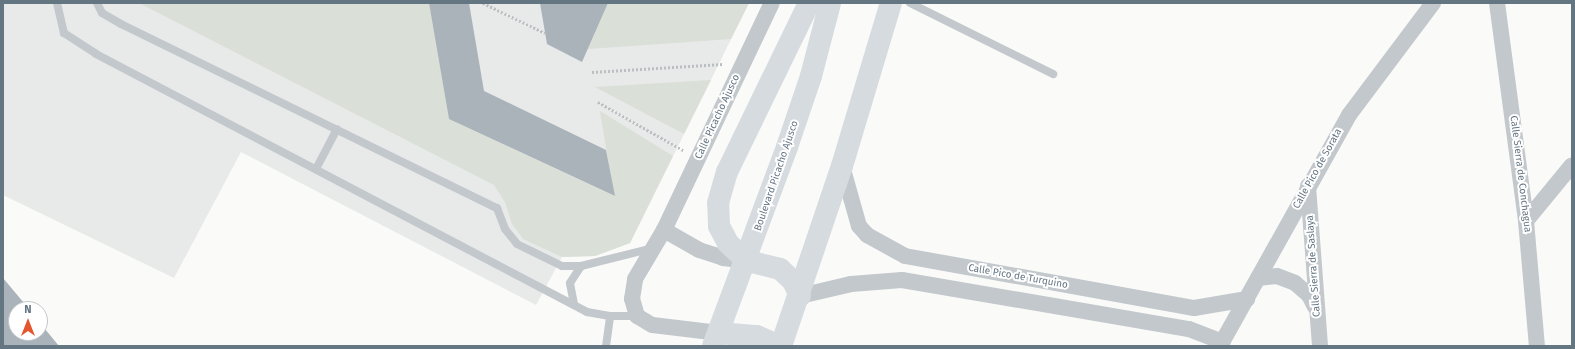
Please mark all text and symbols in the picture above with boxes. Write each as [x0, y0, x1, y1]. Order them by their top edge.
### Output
street label: Calle Picacho Ajusco [693, 73, 743, 161]
street label: Calle Sierra de Conchagua [1507, 115, 1533, 233]
street label: Boulevard Picacho Ajusco [752, 119, 802, 233]
street label: Calle Pico de Sorata [1291, 127, 1345, 211]
street label: Calle Sierra de Saslaya [1304, 215, 1324, 317]
street label: Calle Pico de Turquino [967, 262, 1069, 292]
north arrow [8, 301, 48, 341]
text: N [24, 303, 32, 316]

